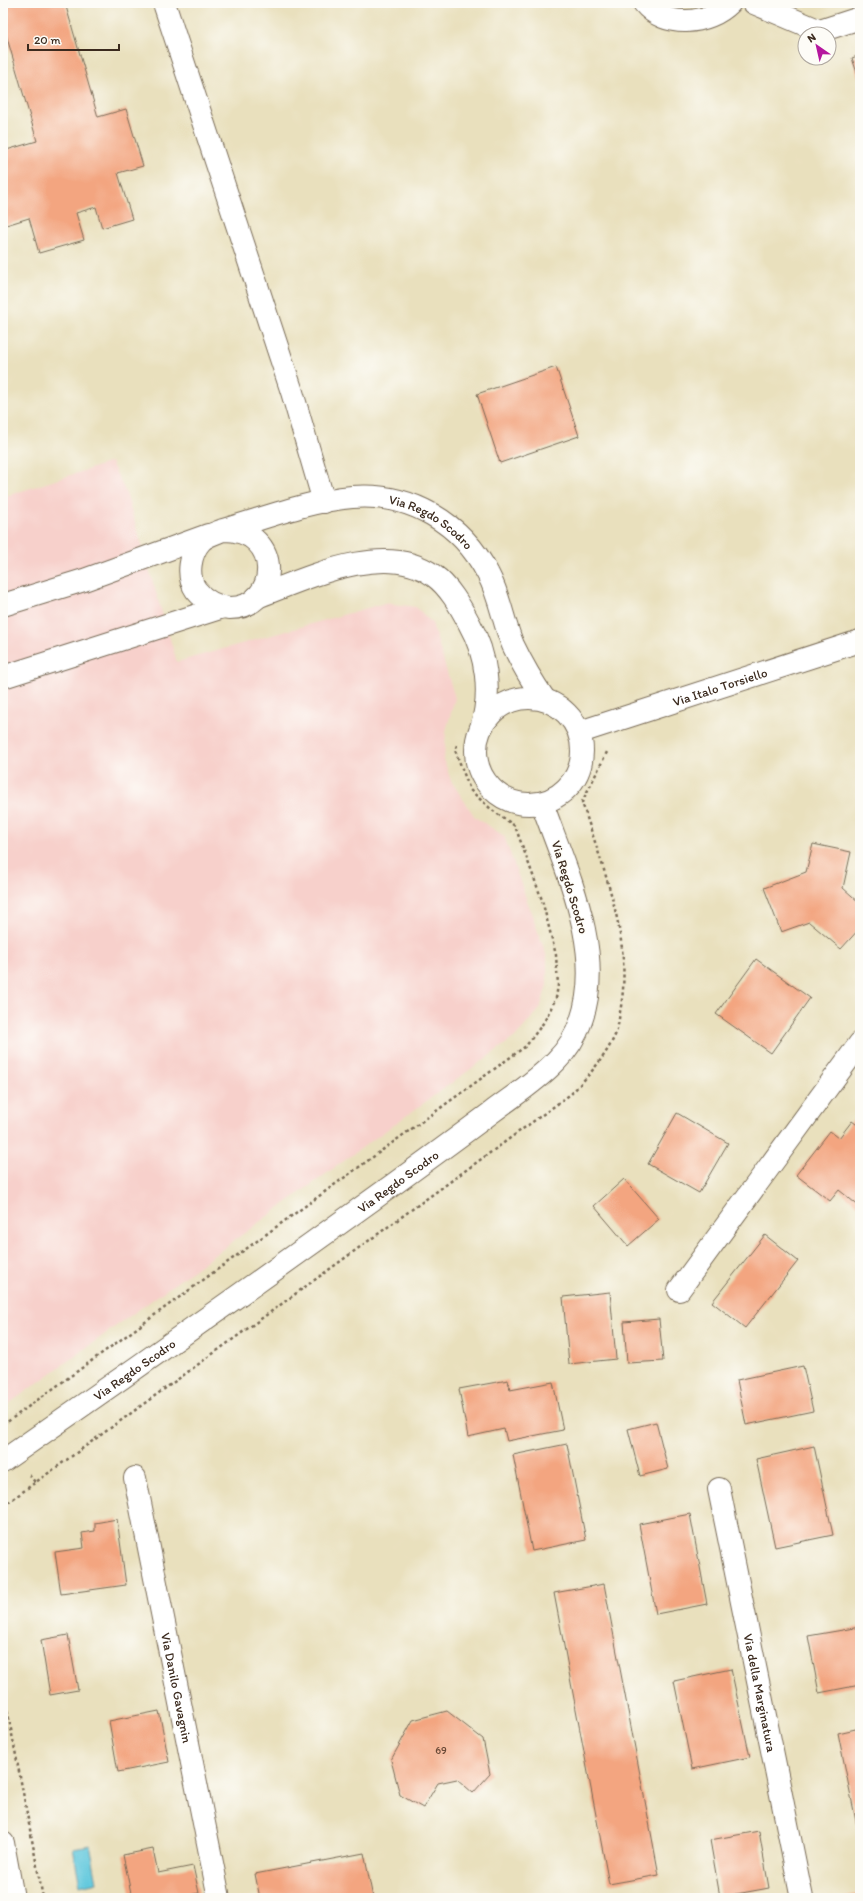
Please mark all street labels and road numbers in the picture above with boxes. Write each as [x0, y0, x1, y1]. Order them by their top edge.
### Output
street label: Via Regdo Scodro [388, 491, 477, 552]
street label: Via Italo Torsiello [671, 664, 769, 709]
street label: Via Regdo Scodro [549, 839, 591, 936]
street label: Via Regdo Scodro [354, 1146, 442, 1216]
street label: Via Regdo Scodro [90, 1335, 178, 1403]
street label: Via Danilo Gavagnin [159, 1631, 195, 1745]
street label: Via della Marginatura [741, 1632, 780, 1754]

